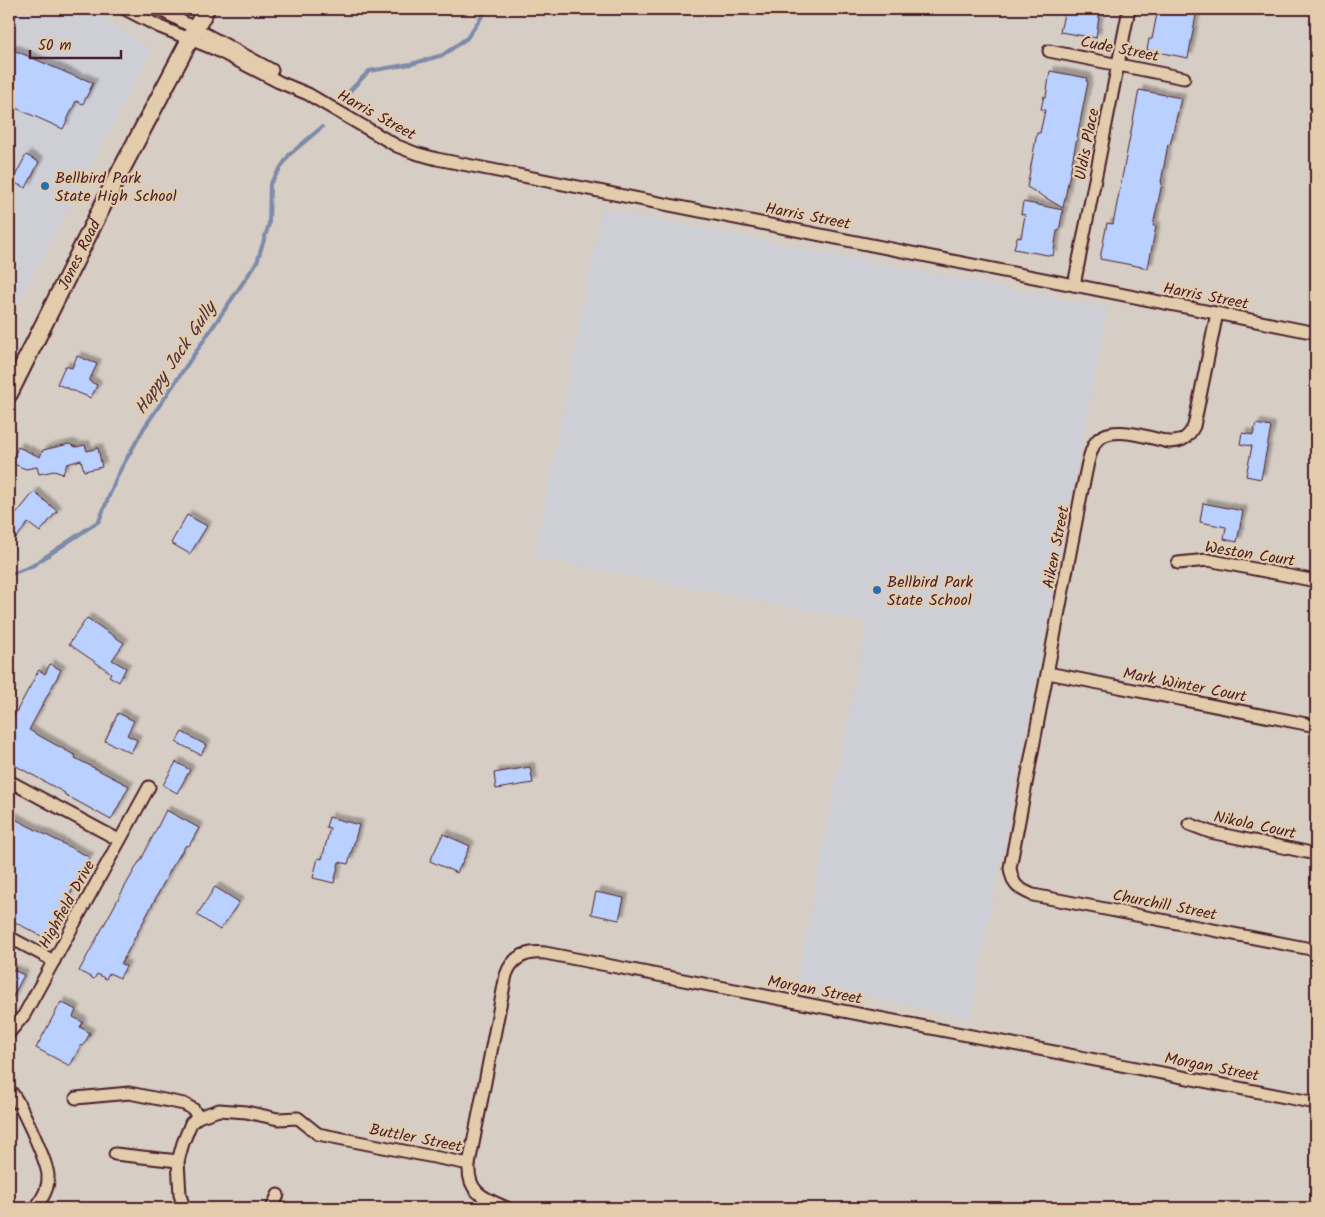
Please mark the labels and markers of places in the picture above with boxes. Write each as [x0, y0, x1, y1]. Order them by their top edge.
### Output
place label: Bellbird Park State High School [55, 166, 177, 209]
marker: Bellbird Park State High School [39, 180, 51, 192]
place label: Bellbird Park State School [887, 570, 974, 613]
marker: Bellbird Park State School [871, 584, 883, 596]

